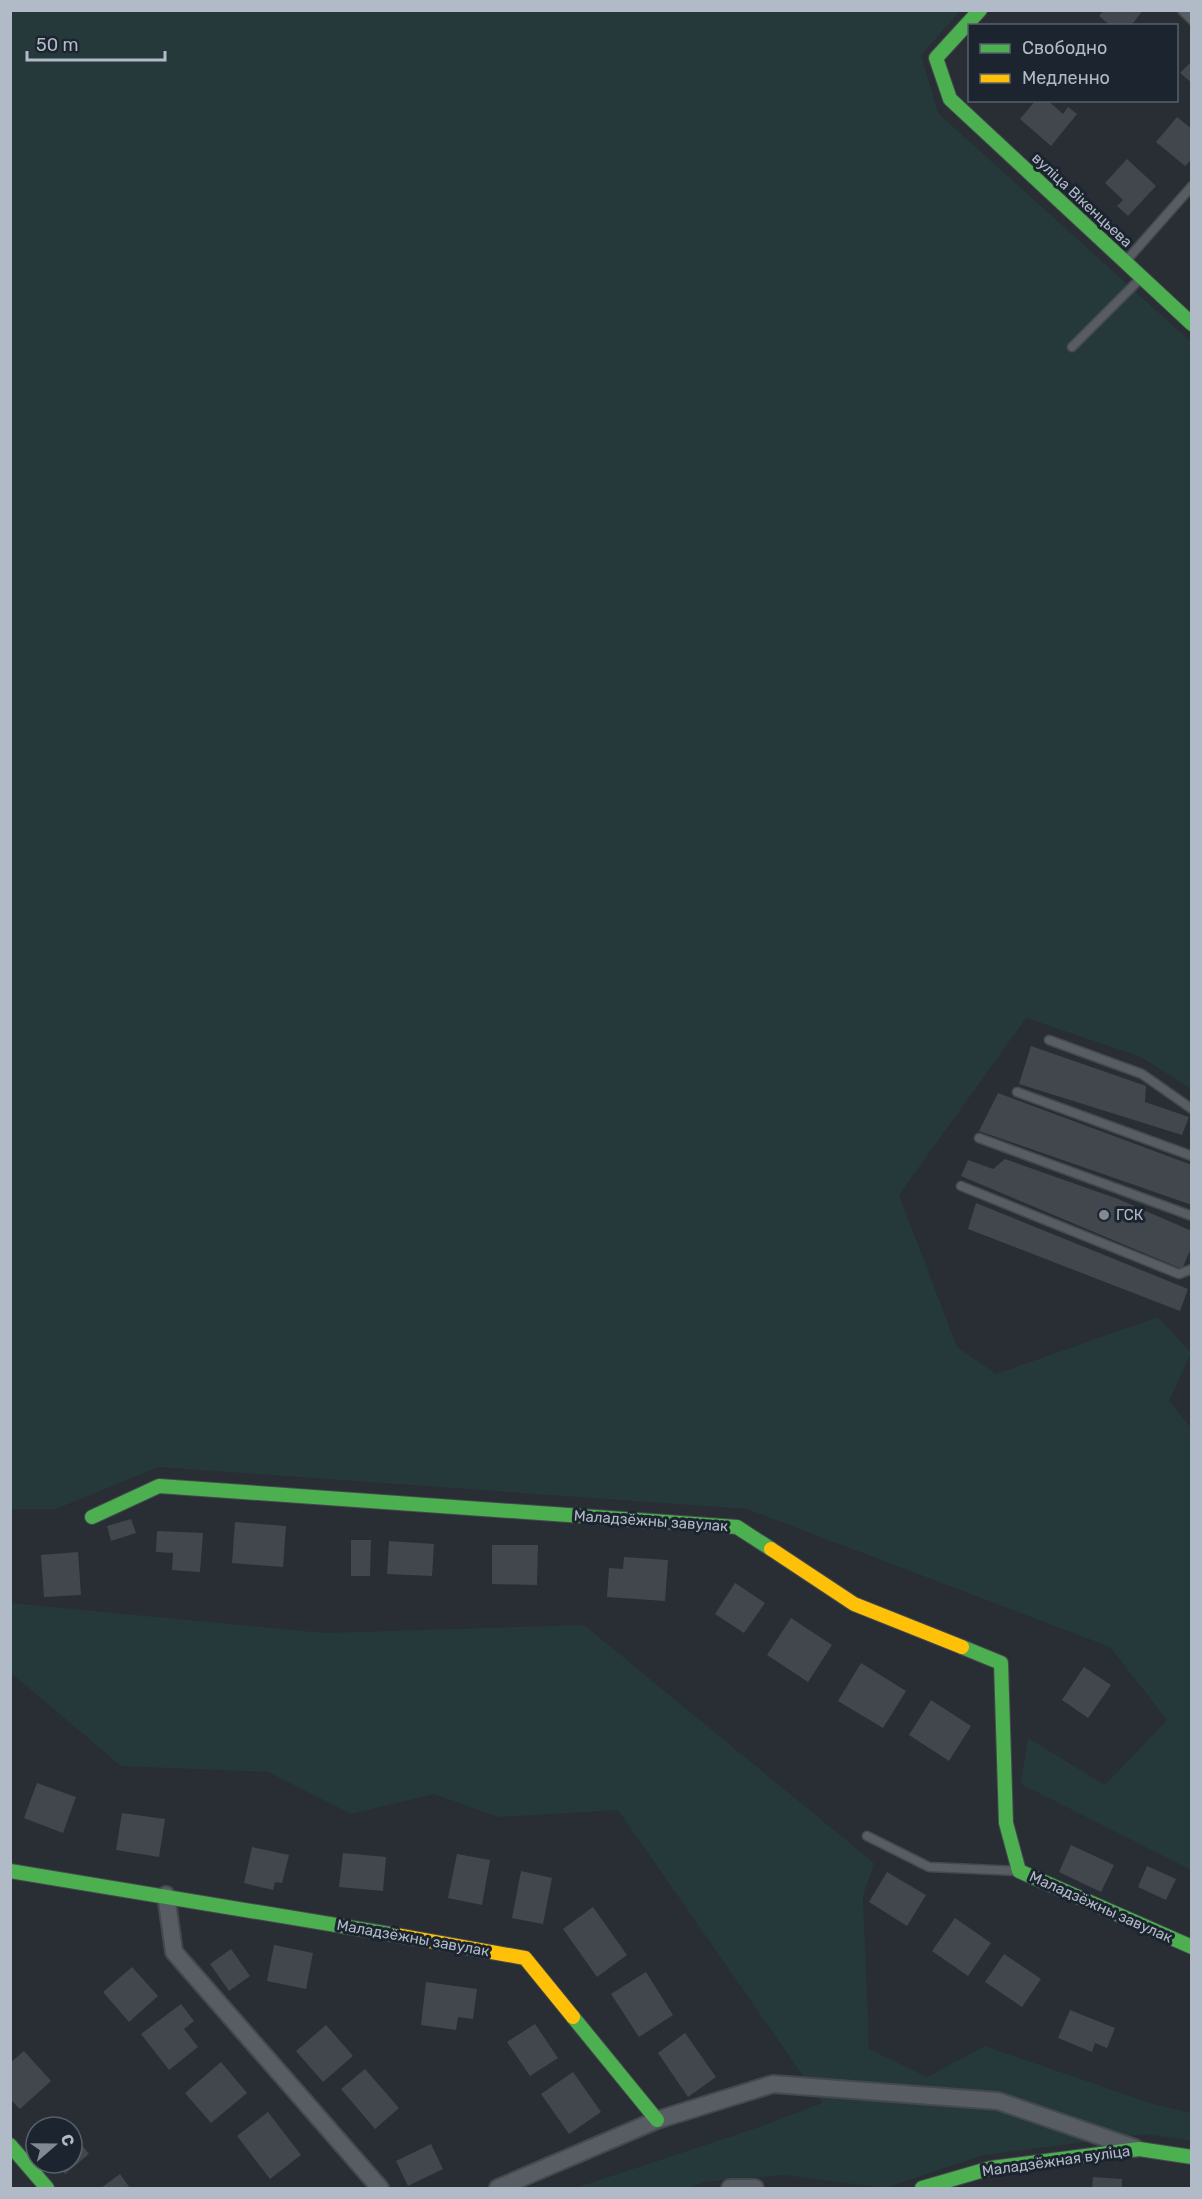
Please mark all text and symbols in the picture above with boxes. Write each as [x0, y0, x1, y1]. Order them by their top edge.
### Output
scale bar [27, 24, 165, 62]
legend [968, 24, 1178, 102]
text: 50 m [36, 34, 79, 56]
text: Свободно [1022, 37, 1107, 59]
text: Медленно [1022, 67, 1110, 89]
street label: вуліца Вікенцьева [1028, 149, 1136, 251]
place label: ГСК [1116, 1206, 1144, 1224]
marker: ГСК [1097, 1208, 1111, 1222]
street label: Маладзёжны завулак [573, 1507, 729, 1535]
street label: Маладзёжны завулак [1027, 1867, 1175, 1947]
street label: Маладзёжны завулак [335, 1916, 491, 1960]
north arrow [24, 2115, 84, 2175]
text: С [57, 2132, 78, 2149]
street label: Маладзёжная вуліца [981, 2142, 1131, 2180]

